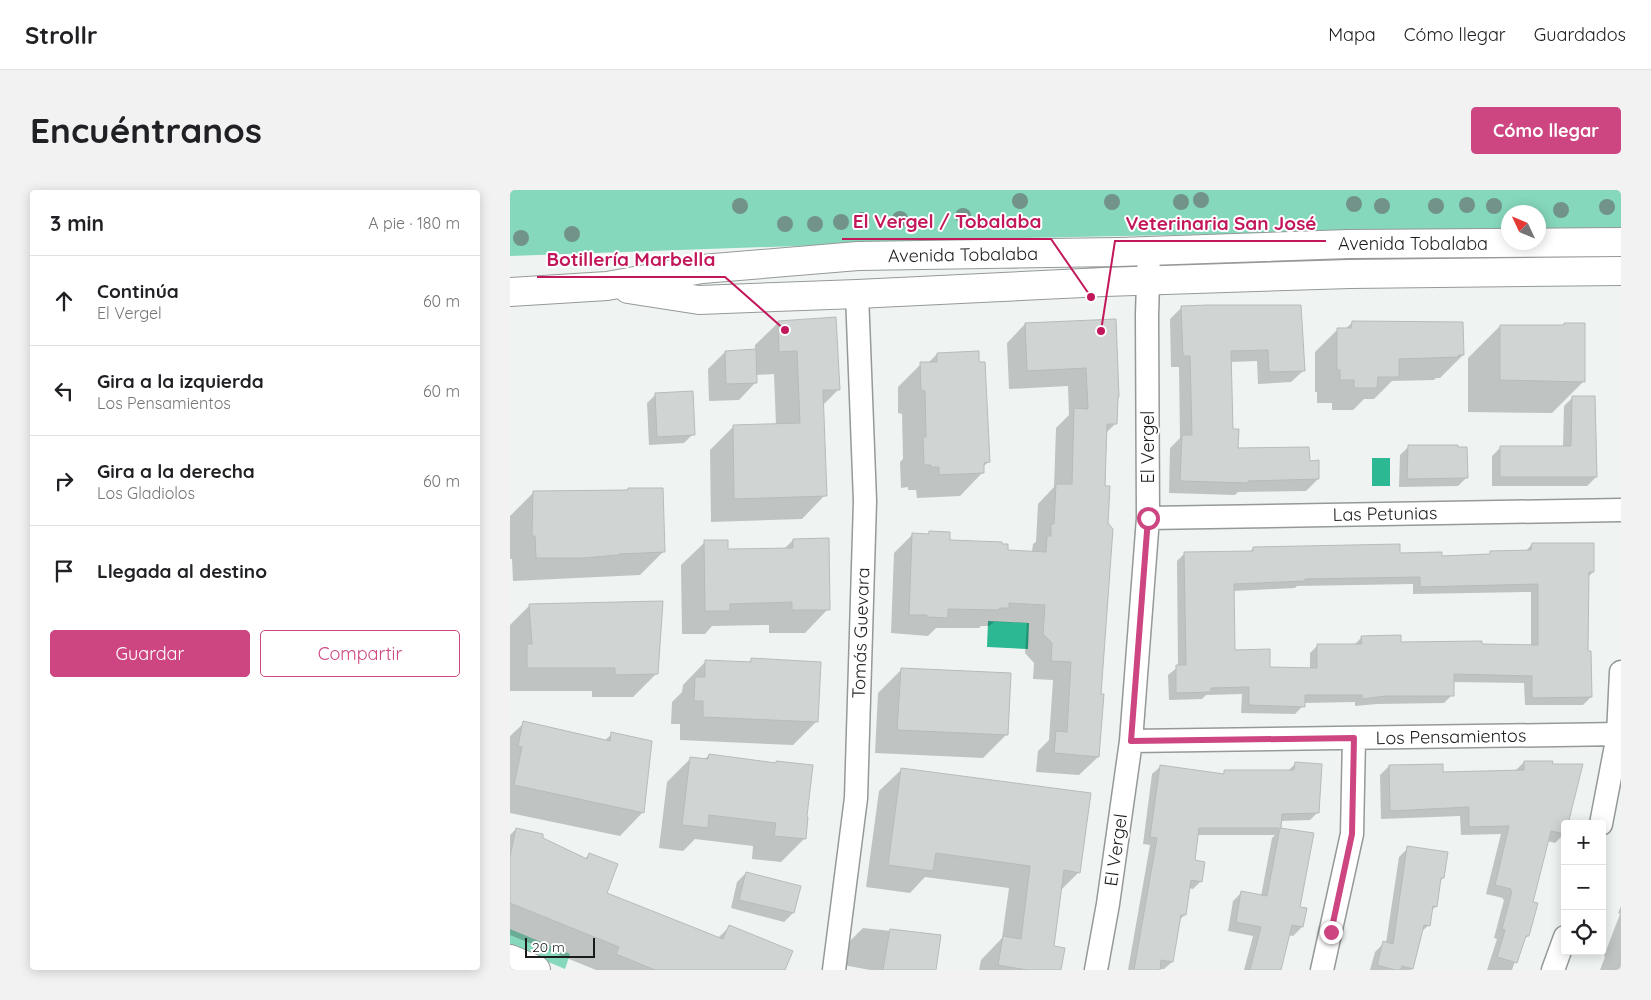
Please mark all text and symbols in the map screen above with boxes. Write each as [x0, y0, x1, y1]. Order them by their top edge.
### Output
text: Strollr [25, 20, 97, 50]
text: Mapa [1328, 23, 1376, 46]
text: Cómo llegar [1404, 23, 1506, 46]
text: Guardados [1534, 23, 1626, 46]
button: Cómo llegar [1471, 107, 1621, 154]
text: Encuéntranos [30, 108, 262, 152]
callout: El Vergel / Tobalaba [842, 205, 1051, 239]
north arrow [1501, 205, 1546, 250]
callout: Veterinaria San José [1115, 207, 1326, 241]
text: El Vergel / Tobalaba [853, 209, 1041, 233]
text: 3 min [50, 210, 104, 236]
text: Veterinaria San José [1125, 211, 1317, 235]
text: A pie · 180 m [368, 213, 460, 233]
street label: Avenida Tobalaba [1338, 232, 1488, 255]
street label: Avenida Tobalaba [888, 242, 1038, 267]
callout: Botillería Marbella [537, 243, 725, 277]
text: Botillería Marbella [547, 247, 715, 271]
text: Continúa [97, 279, 179, 303]
icon: ahead [50, 287, 78, 315]
text: 60 m [423, 291, 460, 311]
text: El Vergel [97, 303, 162, 323]
text: Gira a la izquierda [97, 369, 264, 393]
icon: left [50, 377, 78, 405]
text: 60 m [423, 381, 460, 401]
text: Los Pensamientos [97, 393, 231, 413]
street label: El Vergel [1136, 411, 1159, 483]
text: Gira a la derecha [97, 459, 255, 483]
icon: right [50, 467, 78, 495]
text: 60 m [423, 471, 460, 491]
text: Los Gladiolos [97, 483, 195, 503]
street label: Las Petunias [1333, 501, 1437, 526]
route start [1137, 507, 1160, 530]
icon: arrive [50, 557, 78, 585]
text: Llegada al destino [97, 559, 267, 583]
street label: Tomás Guevara [847, 567, 874, 699]
button: Guardar [50, 630, 250, 677]
button: Compartir [260, 630, 460, 677]
street label: Los Pensamientos [1376, 724, 1526, 749]
street label: El Vergel [1099, 812, 1132, 888]
map controls [1561, 820, 1606, 955]
button: + [1561, 820, 1606, 865]
button: − [1561, 865, 1606, 910]
button: locate [1561, 910, 1606, 955]
route end [1320, 921, 1343, 944]
scale bar [525, 935, 595, 958]
text: 20 m [532, 938, 565, 956]

